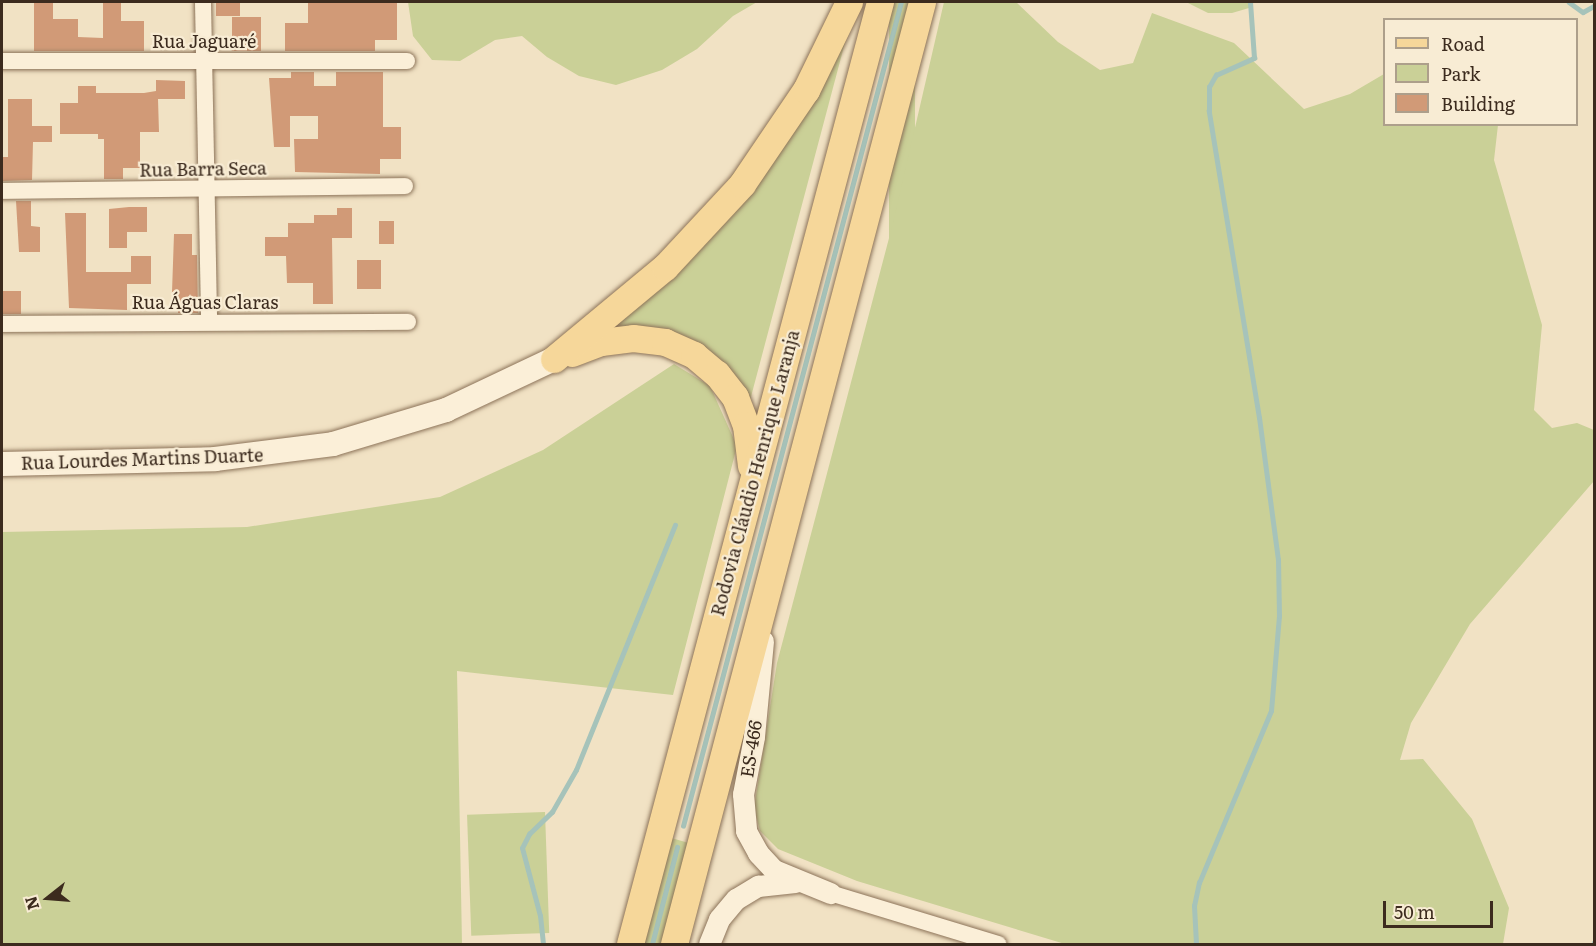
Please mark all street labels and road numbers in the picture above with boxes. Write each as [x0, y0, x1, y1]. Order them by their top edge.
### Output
street label: Rua Jaguaré [152, 30, 256, 52]
street label: Rua Barra Seca [139, 157, 267, 181]
street label: Rua Águas Claras [131, 291, 279, 313]
street label: Rodovia Cláudio Henrique Laranja [706, 328, 804, 618]
street label: Rua Lourdes Martins Duarte [20, 444, 264, 474]
street label: ES-466 [736, 719, 766, 779]

